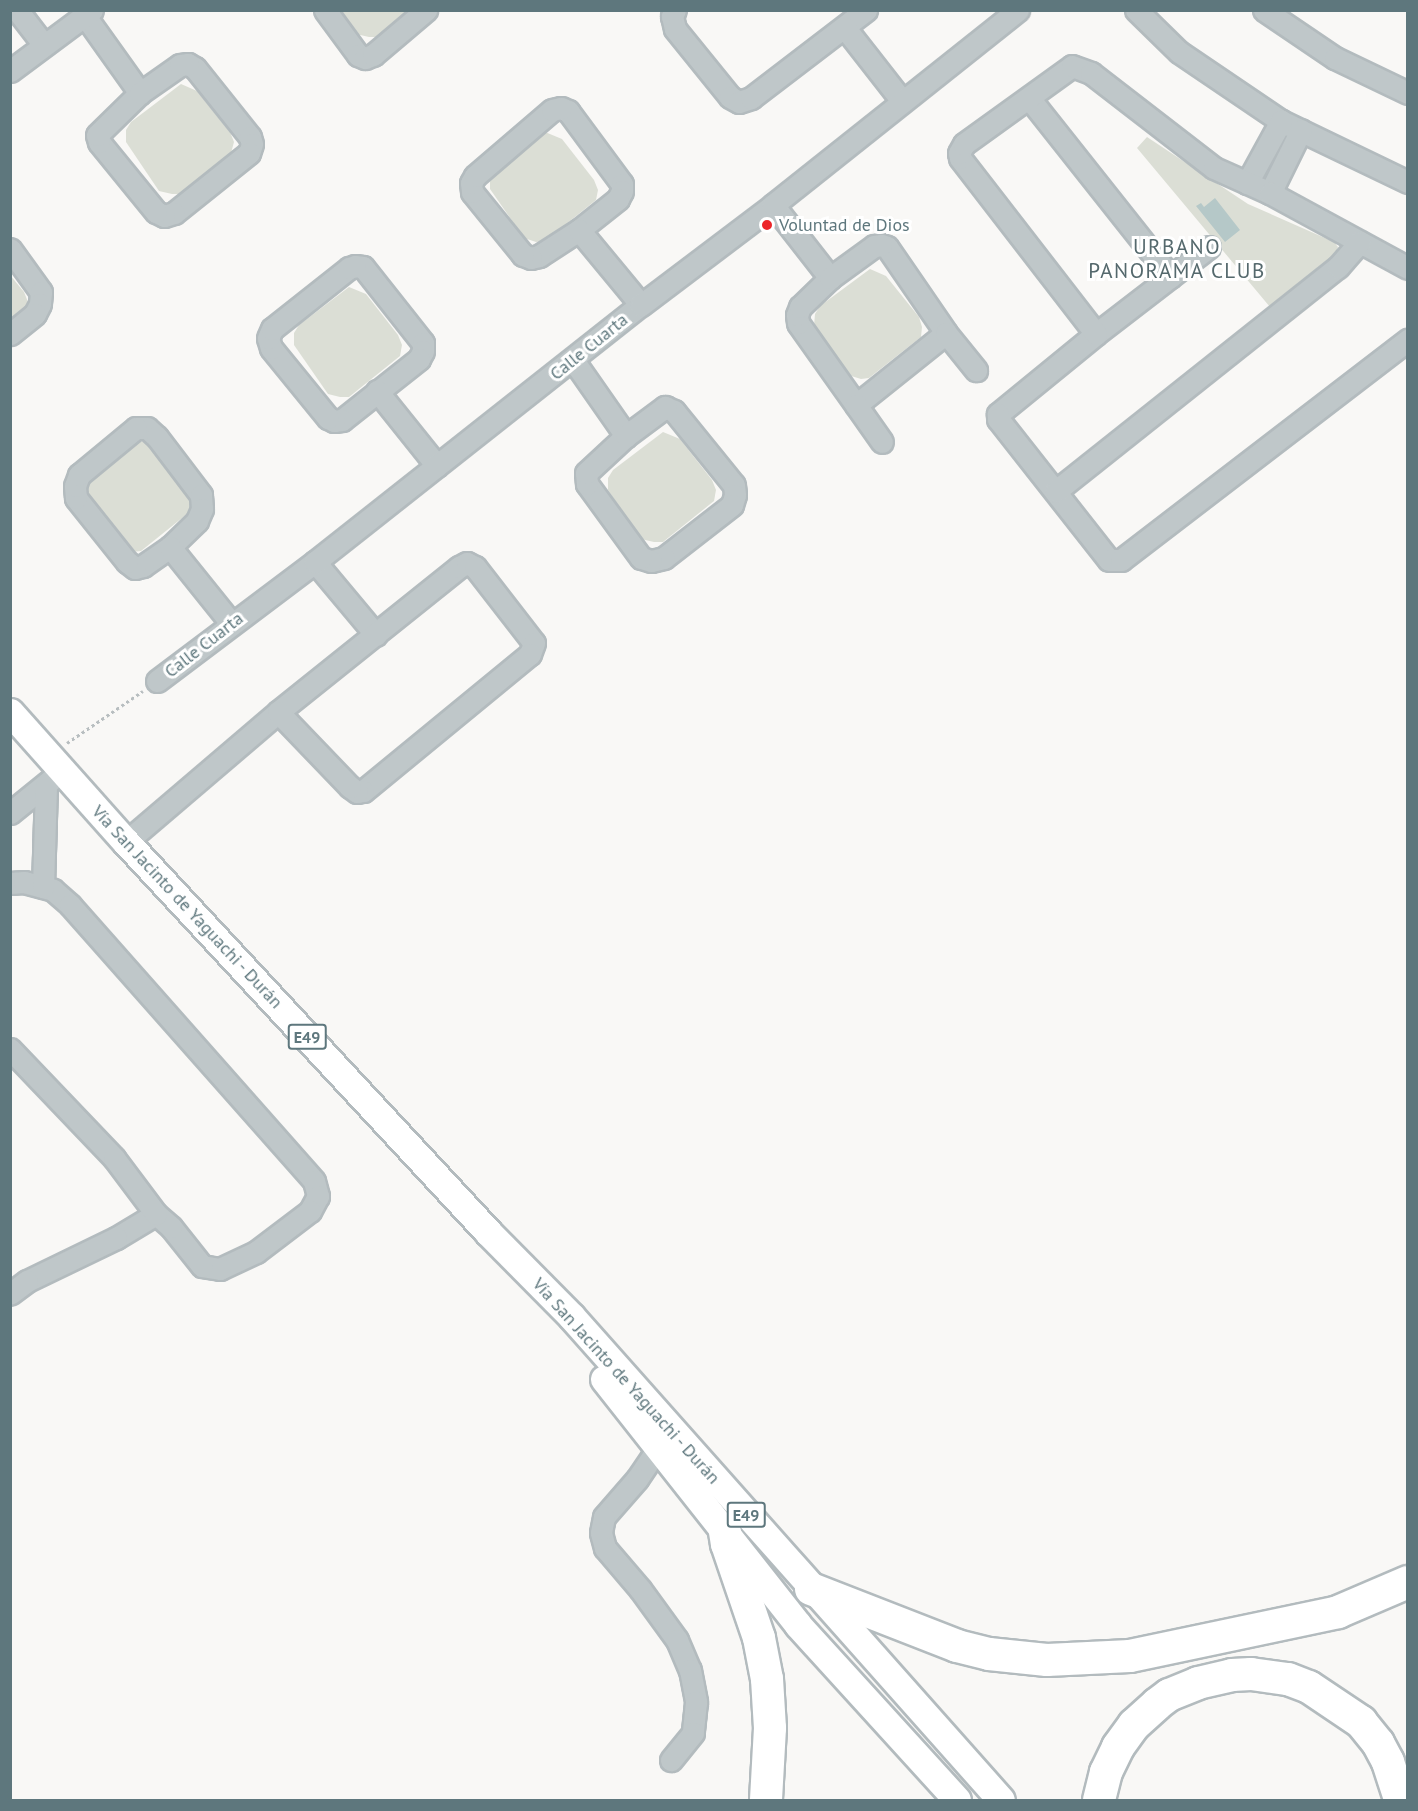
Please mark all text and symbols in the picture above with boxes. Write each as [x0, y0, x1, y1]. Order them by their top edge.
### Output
place label: Voluntad de Dios [779, 214, 910, 236]
marker: Voluntad de Dios [760, 218, 774, 232]
district label: URBANO PANORAMA CLUB [1088, 234, 1266, 284]
street label: Calle Cuarta [546, 309, 632, 385]
street label: Calle Cuarta [160, 608, 248, 682]
street label: Vía San Jacinto de Yaguachi - Durán [86, 800, 288, 1014]
road number: E49 [288, 1024, 326, 1050]
street label: Vía San Jacinto de Yaguachi - Durán [527, 1272, 725, 1490]
road number: E49 [726, 1502, 766, 1528]

